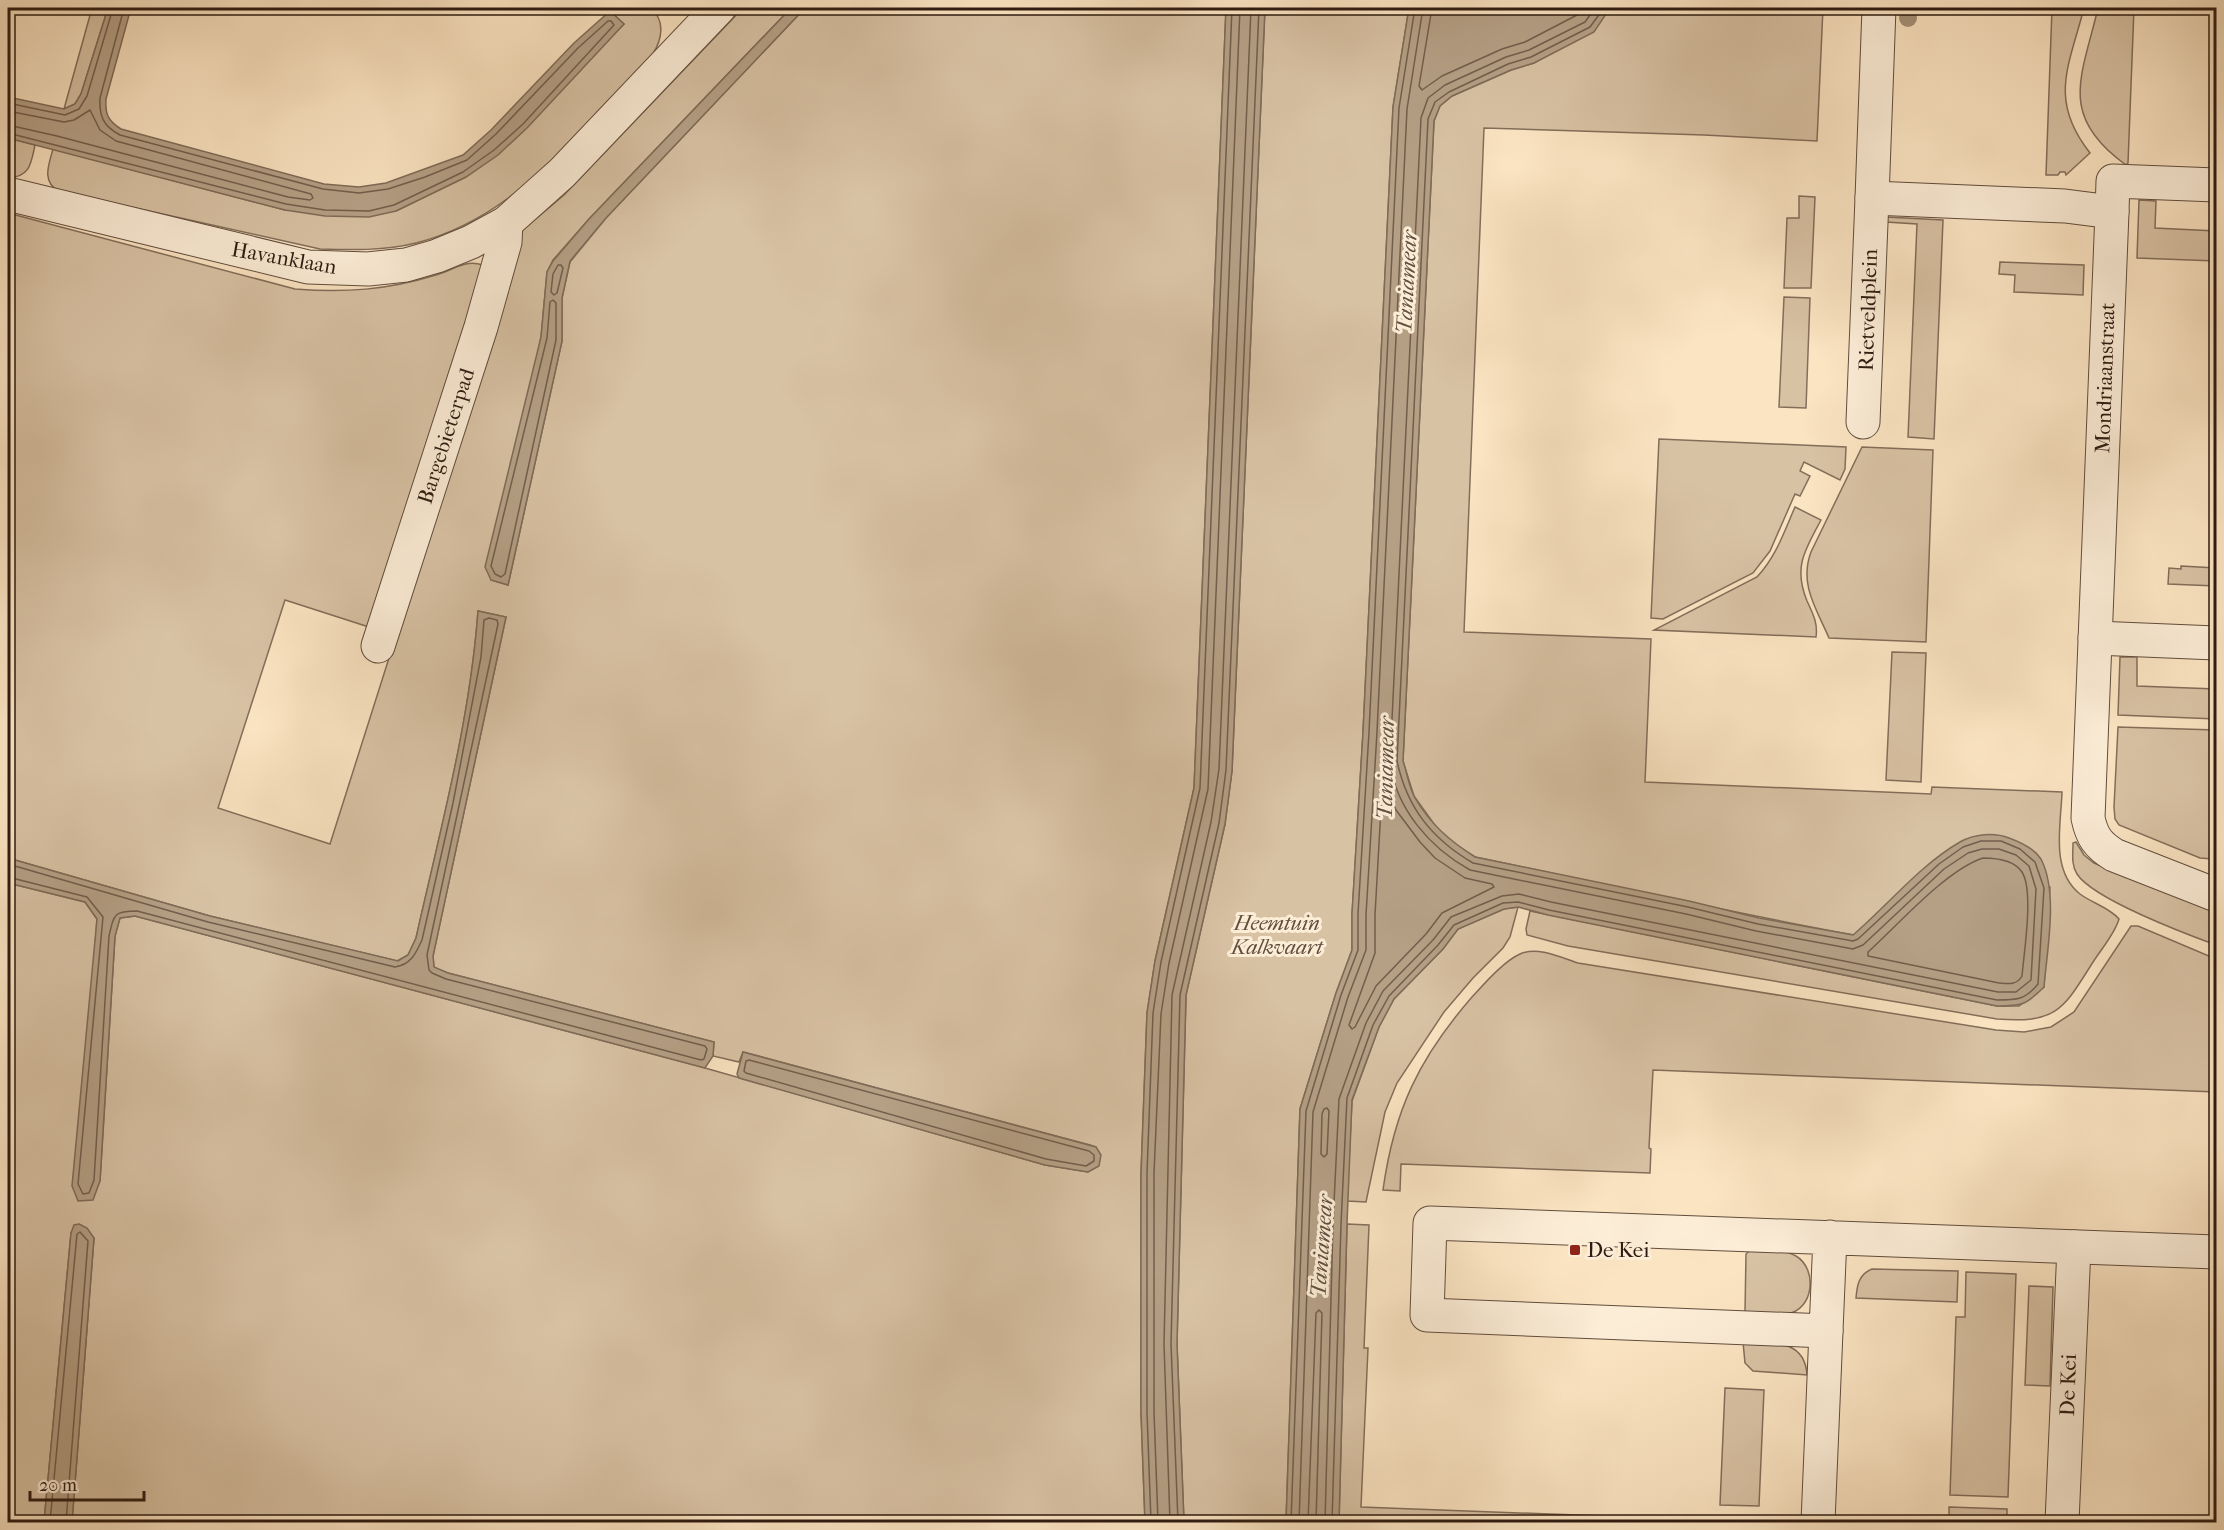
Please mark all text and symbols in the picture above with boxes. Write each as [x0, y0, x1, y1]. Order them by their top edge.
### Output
water label: Taniamear [1391, 228, 1423, 334]
street label: Havanklaan [230, 237, 338, 279]
street label: Rietveldplein [1854, 248, 1882, 372]
street label: Mondriaanstraat [2090, 302, 2120, 454]
street label: Bargebieterpad [413, 365, 479, 507]
water label: Taniamear [1372, 714, 1400, 820]
park label: Heemtuin Kalkvaart [1229, 911, 1324, 959]
water label: Taniamear [1305, 1192, 1339, 1298]
place label: De Kei [1587, 1238, 1649, 1262]
marker: De Kei [1568, 1243, 1582, 1257]
street label: De Kei [2055, 1353, 2081, 1417]
scale bar [30, 1464, 144, 1502]
text: 20 m [39, 1475, 77, 1496]

